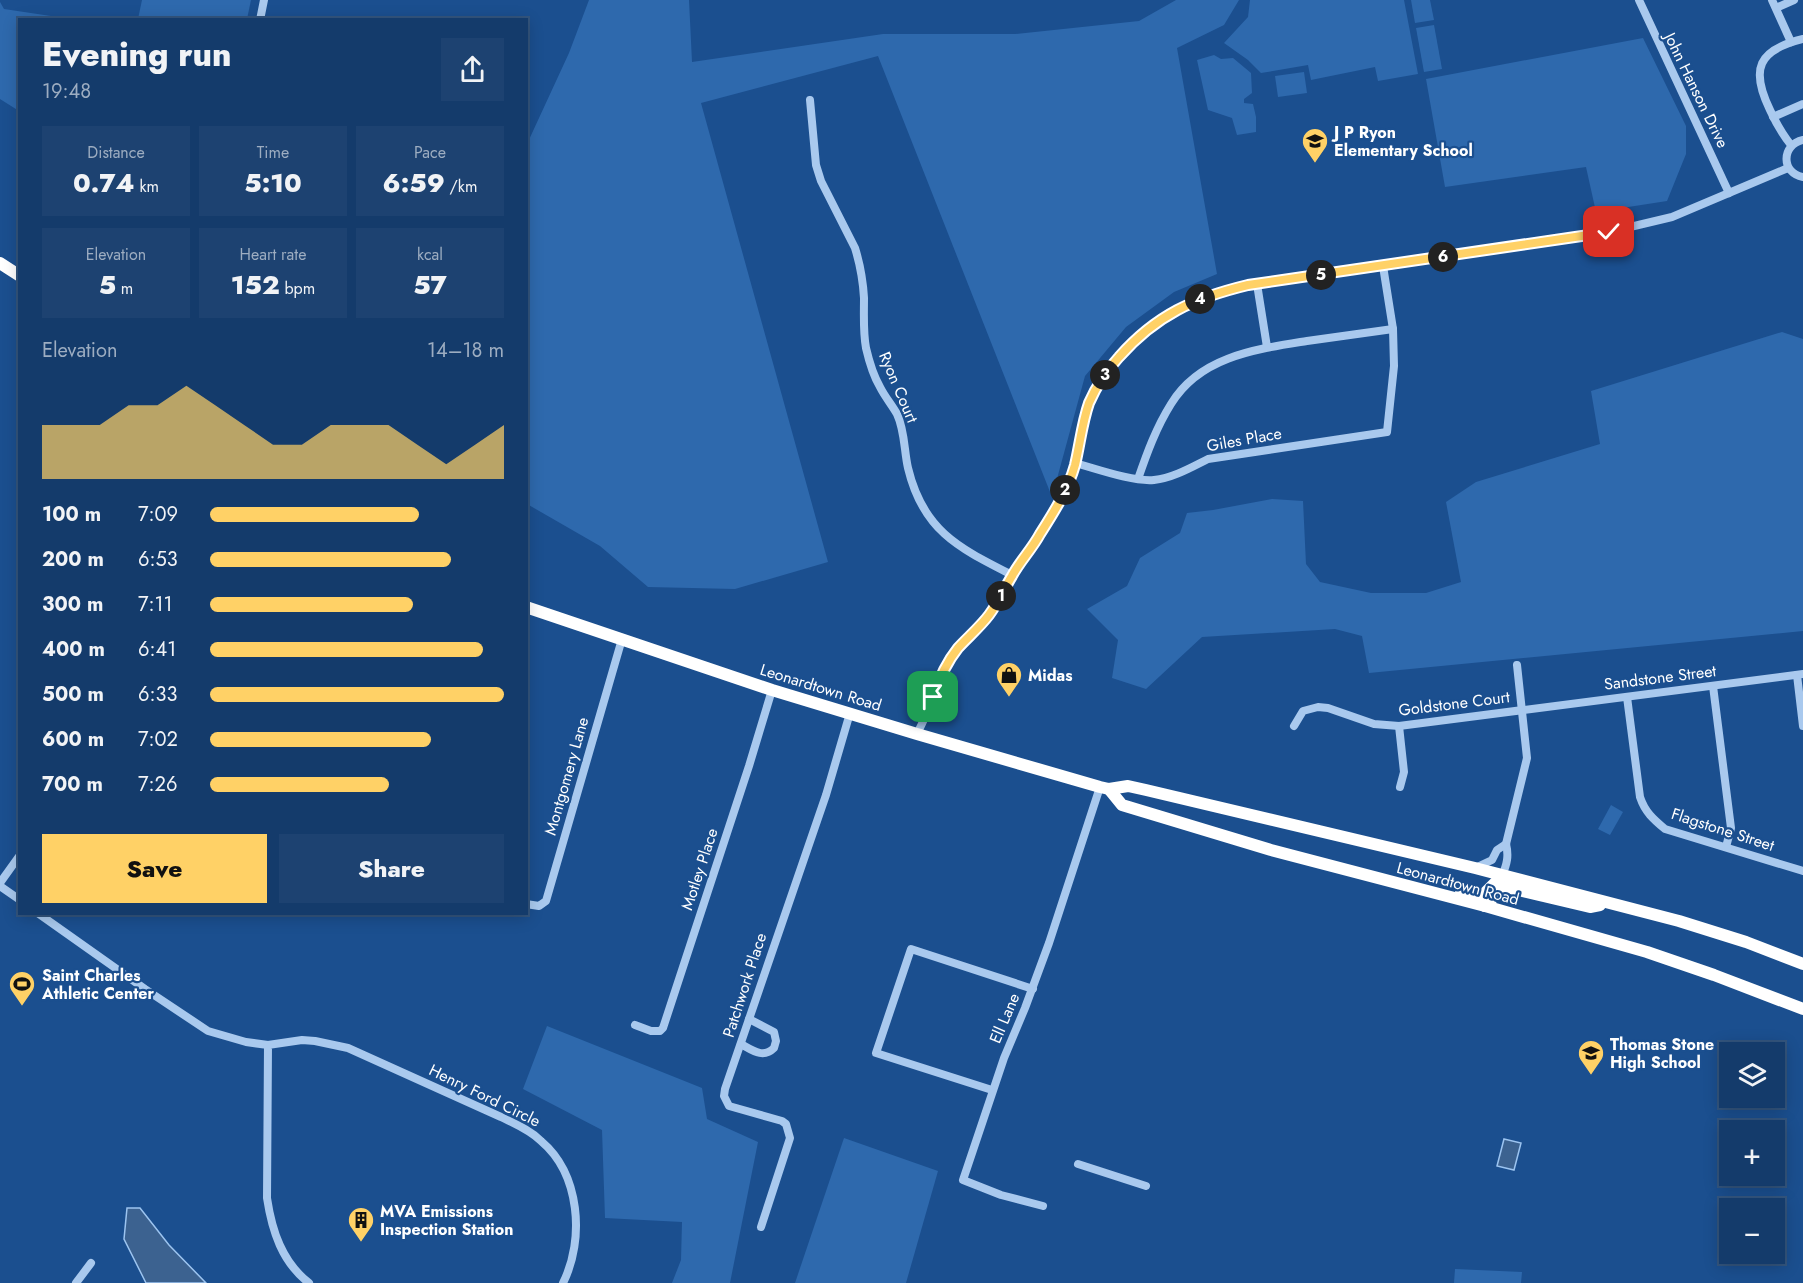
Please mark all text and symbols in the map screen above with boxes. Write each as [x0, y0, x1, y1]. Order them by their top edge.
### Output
street label: John Hanson Drive [1658, 27, 1734, 152]
text: Evening run [42, 31, 232, 78]
button: share [441, 38, 504, 101]
text: 19:48 [42, 77, 91, 106]
place label: J P Ryon Elementary School [1331, 121, 1473, 162]
school or university icon: J P Ryon Elementary School [1300, 126, 1330, 164]
text: Distance [87, 141, 145, 164]
text: Time [257, 141, 289, 164]
text: Pace [414, 141, 446, 164]
text: 0.74 [73, 164, 135, 202]
text: 5:10 [244, 164, 302, 202]
text: 6:59 [383, 164, 445, 202]
text: km [135, 175, 159, 198]
text: /km [445, 175, 477, 198]
pin [1583, 206, 1634, 257]
icon: check [1592, 215, 1625, 248]
pin: 6 [1428, 242, 1458, 272]
text: Elevation [86, 243, 146, 266]
text: Heart rate [240, 243, 306, 266]
text: kcal [417, 243, 443, 266]
text: 6 [1438, 245, 1448, 268]
pin: 5 [1306, 260, 1336, 290]
text: 5 [1316, 263, 1326, 286]
text: 5 [99, 266, 116, 304]
text: 152 [231, 266, 280, 304]
text: 57 [413, 266, 447, 304]
text: m [116, 277, 133, 300]
text: bpm [280, 277, 315, 300]
pin: 4 [1185, 284, 1215, 314]
text: 4 [1194, 287, 1206, 310]
text: Elevation [42, 336, 117, 365]
text: 14–18 m [427, 336, 504, 365]
street label: Ryon Court [873, 348, 924, 426]
pin: 3 [1090, 360, 1120, 390]
text: 3 [1100, 363, 1110, 386]
street label: Giles Place [1205, 422, 1283, 457]
pin: 2 [1050, 475, 1080, 505]
text: 2 [1060, 478, 1070, 501]
text: 100 m [42, 500, 101, 529]
text: 7:09 [138, 500, 178, 529]
text: 200 m [42, 545, 104, 574]
text: 6:53 [138, 545, 178, 574]
pin: 1 [986, 581, 1016, 611]
text: 1 [997, 584, 1005, 607]
text: 300 m [42, 590, 103, 619]
text: 7:11 [138, 590, 173, 619]
text: 400 m [42, 635, 105, 664]
text: 6:41 [138, 635, 176, 664]
street label: Leonardtown Road [757, 658, 884, 717]
street label: Sandstone Street [1603, 659, 1718, 696]
shop icon: Midas [994, 660, 1024, 698]
place label: Midas [1028, 664, 1072, 687]
pin [907, 671, 958, 722]
text: 500 m [42, 680, 104, 709]
text: 6:33 [138, 680, 177, 709]
icon: arrive [916, 680, 949, 713]
street label: Goldstone Court [1397, 685, 1511, 722]
street label: Montgomery Lane [539, 714, 594, 838]
text: 600 m [42, 725, 104, 754]
text: 7:02 [138, 725, 178, 754]
text: 700 m [42, 770, 103, 799]
text: 7:26 [138, 770, 177, 799]
street label: Flagstone Street [1668, 802, 1777, 857]
street label: Motley Place [675, 825, 724, 913]
button: Save [42, 834, 267, 903]
button: Share [279, 834, 504, 903]
street label: Leonardtown Road [1394, 856, 1522, 911]
street label: Patchwork Place [717, 930, 772, 1040]
place label: Saint Charles Athletic Center [41, 964, 154, 1005]
sports icon: Saint Charles Athletic Center [7, 969, 37, 1007]
street label: Ell Lane [984, 990, 1025, 1047]
place label: Thomas Stone High School [1610, 1033, 1714, 1074]
school or university icon: Thomas Stone High School [1576, 1038, 1606, 1076]
map controls [1719, 1042, 1785, 1264]
button: layers [1719, 1042, 1785, 1108]
street label: Henry Ford Circle [425, 1058, 544, 1132]
button: + [1719, 1120, 1785, 1186]
button: − [1719, 1198, 1785, 1264]
place label: MVA Emissions Inspection Station [380, 1200, 513, 1241]
building icon: MVA Emissions Inspection Station [346, 1205, 376, 1243]

